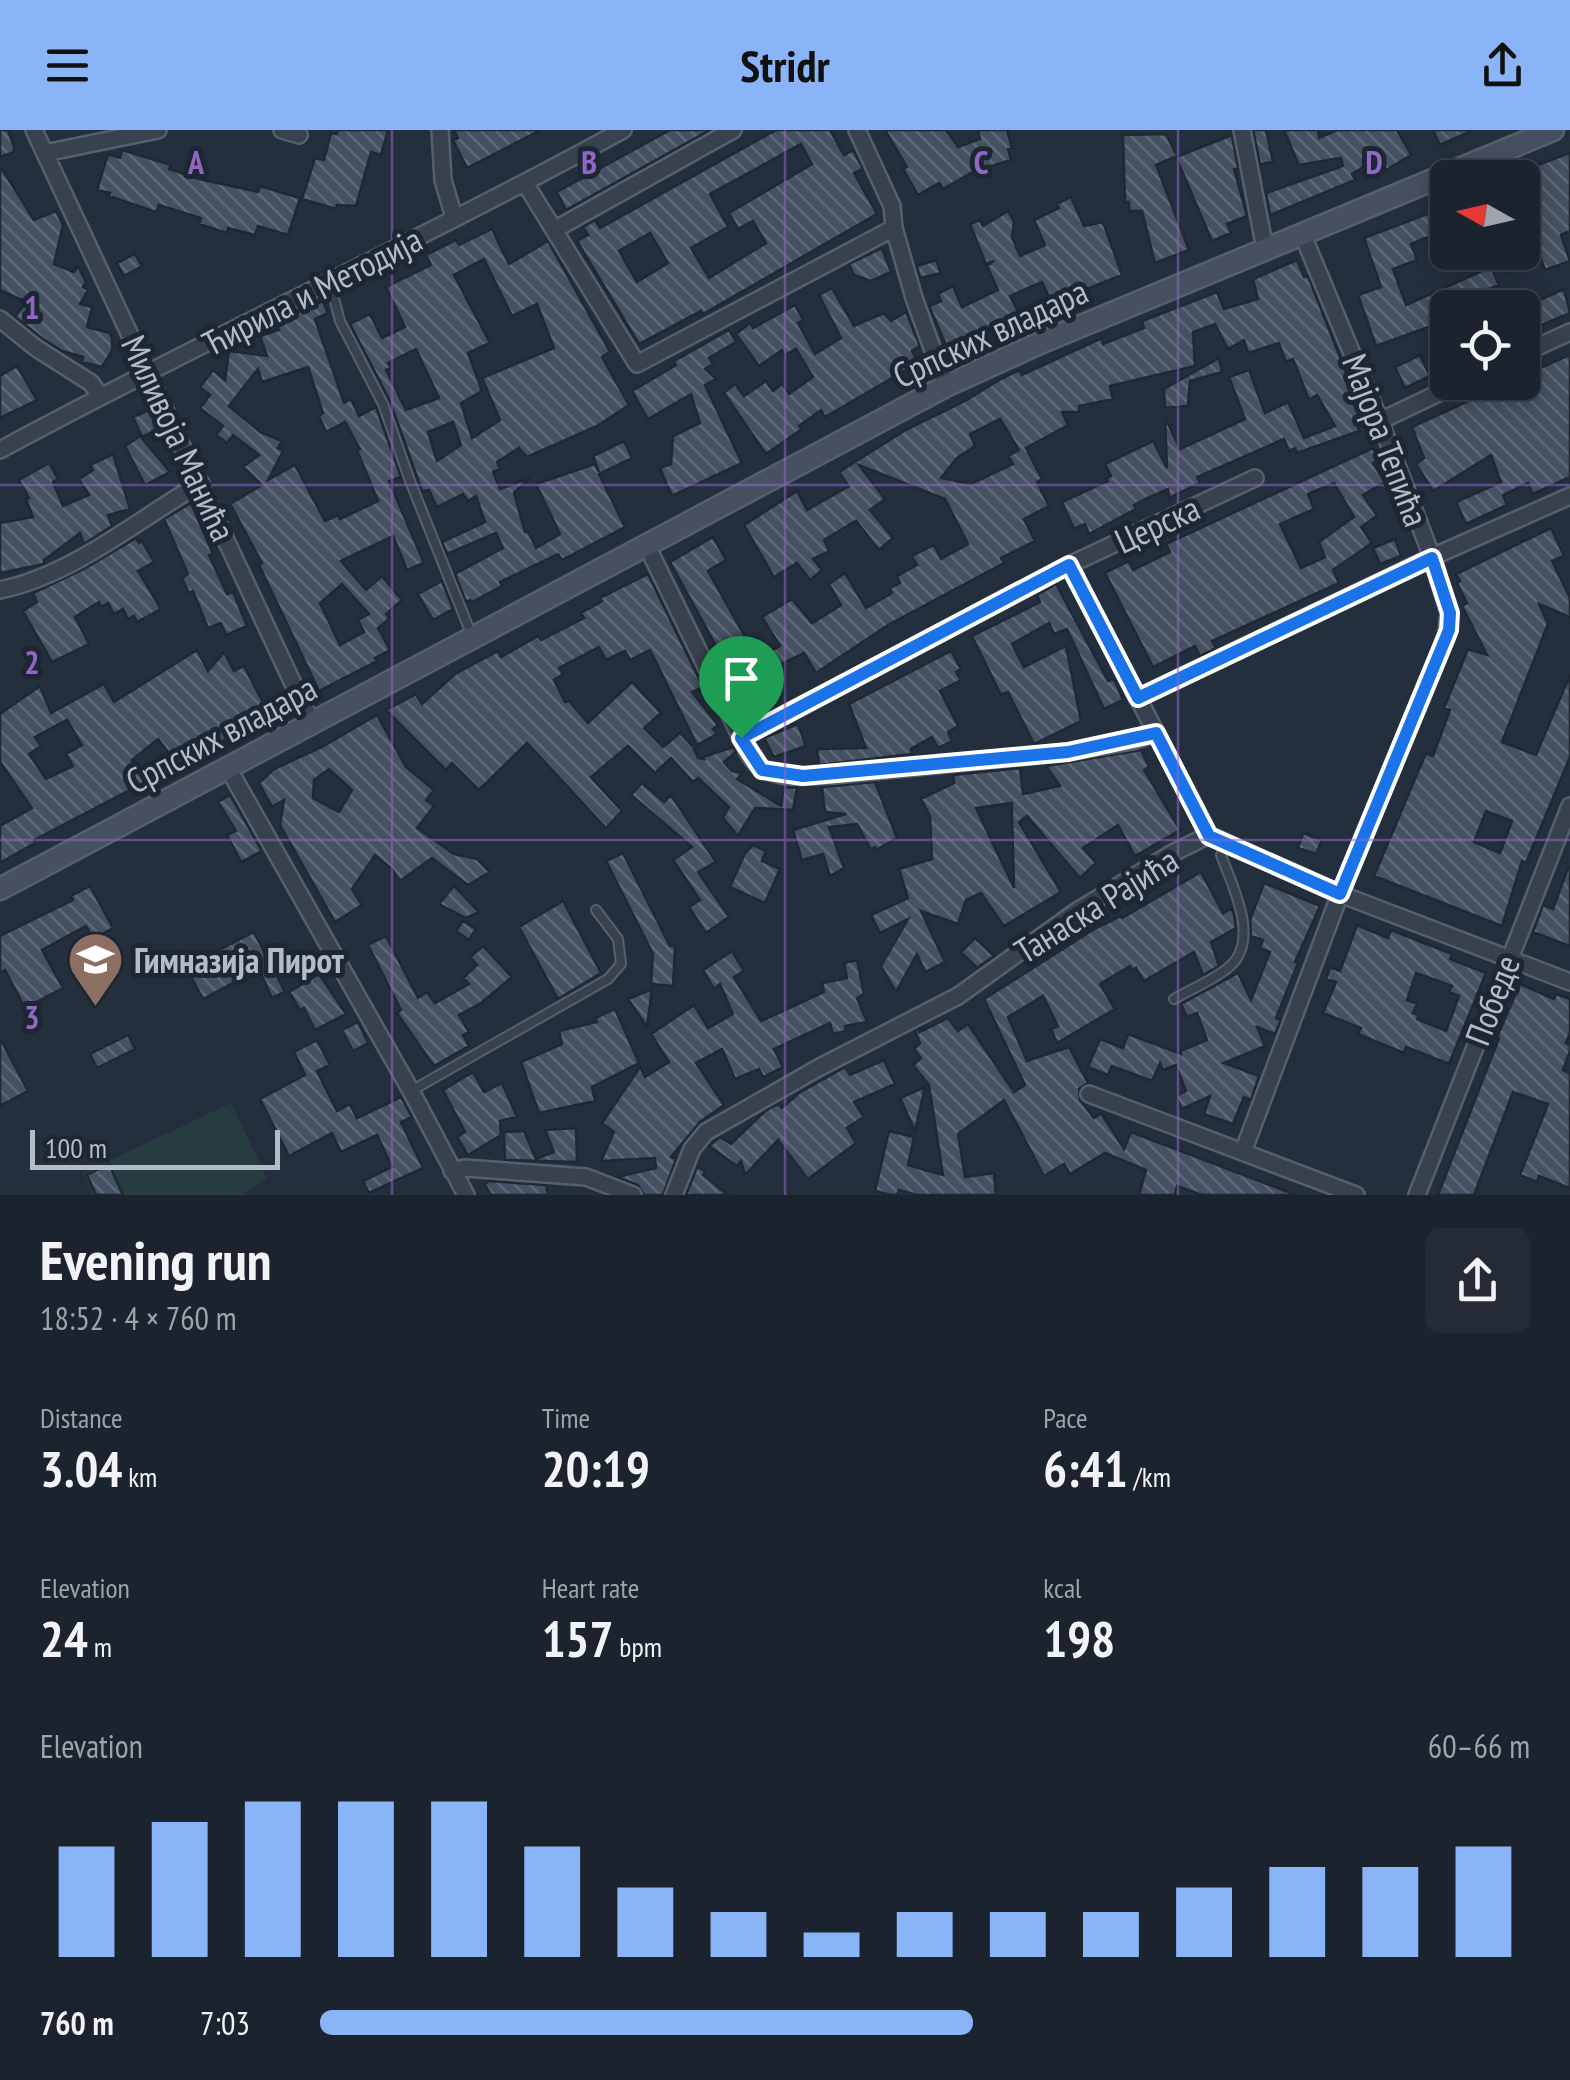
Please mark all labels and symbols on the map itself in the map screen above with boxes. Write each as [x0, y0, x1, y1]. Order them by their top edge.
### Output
text: A [187, 141, 205, 183]
text: B [581, 141, 597, 183]
text: C [974, 141, 989, 183]
text: D [1365, 141, 1383, 183]
north arrow [1430, 160, 1540, 270]
street label: Ћирила и Методија [194, 216, 430, 366]
street label: Српских владара [885, 268, 1095, 398]
text: 1 [24, 286, 40, 328]
street label: Миливоја Манића [111, 328, 247, 548]
street label: Мајора Тепића [1332, 347, 1440, 533]
street label: Церска [1107, 484, 1207, 564]
pin [699, 636, 784, 739]
text: 2 [24, 641, 40, 683]
street label: Српских владара [118, 664, 324, 804]
street label: Танаска Рајића [1006, 837, 1186, 973]
school or university icon: Гимназија Пирот [65, 930, 125, 1009]
place label: Гимназија Пирот [134, 937, 345, 983]
street label: Победе [1454, 949, 1530, 1051]
text: 3 [24, 996, 40, 1038]
scale bar [30, 1125, 280, 1170]

